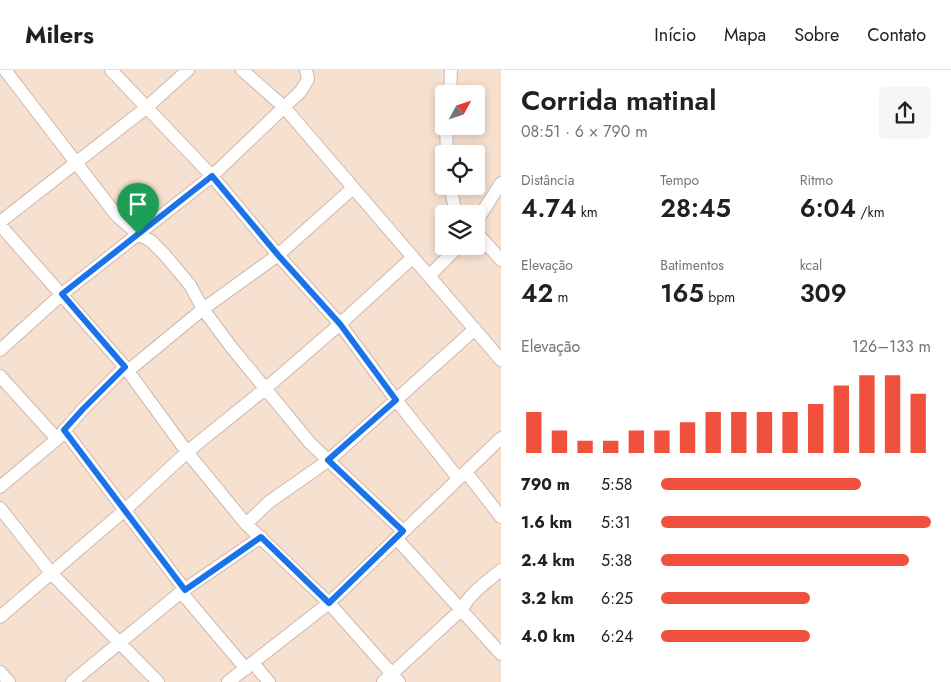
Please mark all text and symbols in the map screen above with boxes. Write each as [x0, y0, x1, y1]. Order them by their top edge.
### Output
text: Milers [25, 17, 94, 52]
text: Início [654, 22, 696, 48]
text: Mapa [724, 22, 766, 48]
text: Sobre [794, 22, 839, 48]
text: Contato [867, 22, 926, 48]
text: Corrida matinal [521, 80, 716, 121]
north arrow [435, 85, 485, 135]
map controls [435, 85, 485, 255]
button: share [879, 87, 931, 139]
text: 08:51 · 6 × 790 m [521, 120, 648, 143]
button: locate [435, 145, 485, 195]
text: Distância [521, 170, 574, 190]
text: Tempo [660, 170, 699, 190]
text: Ritmo [800, 170, 833, 190]
pin [117, 183, 159, 234]
icon: arrive [124, 190, 152, 218]
text: 4.74 [521, 190, 576, 226]
text: 28:45 [660, 190, 731, 226]
text: 6:04 [800, 190, 856, 226]
text: km [576, 202, 598, 222]
text: /km [856, 202, 885, 222]
button: layers [435, 205, 485, 255]
text: Elevação [521, 255, 573, 275]
text: Batimentos [660, 255, 724, 275]
text: kcal [800, 255, 822, 275]
text: 42 [521, 275, 553, 311]
text: 165 [660, 275, 704, 311]
text: 309 [800, 275, 847, 311]
text: m [553, 287, 568, 307]
text: bpm [704, 287, 735, 307]
text: Elevação [521, 335, 580, 358]
text: 126–133 m [852, 335, 931, 358]
text: 790 m [521, 473, 570, 496]
text: 5:58 [601, 473, 633, 496]
text: 1.6 km [521, 511, 572, 534]
text: 5:31 [601, 511, 631, 534]
text: 2.4 km [521, 549, 575, 572]
text: 5:38 [601, 549, 632, 572]
text: 3.2 km [521, 587, 574, 610]
text: 6:25 [601, 587, 633, 610]
text: 4.0 km [521, 625, 575, 648]
text: 6:24 [601, 625, 633, 648]

